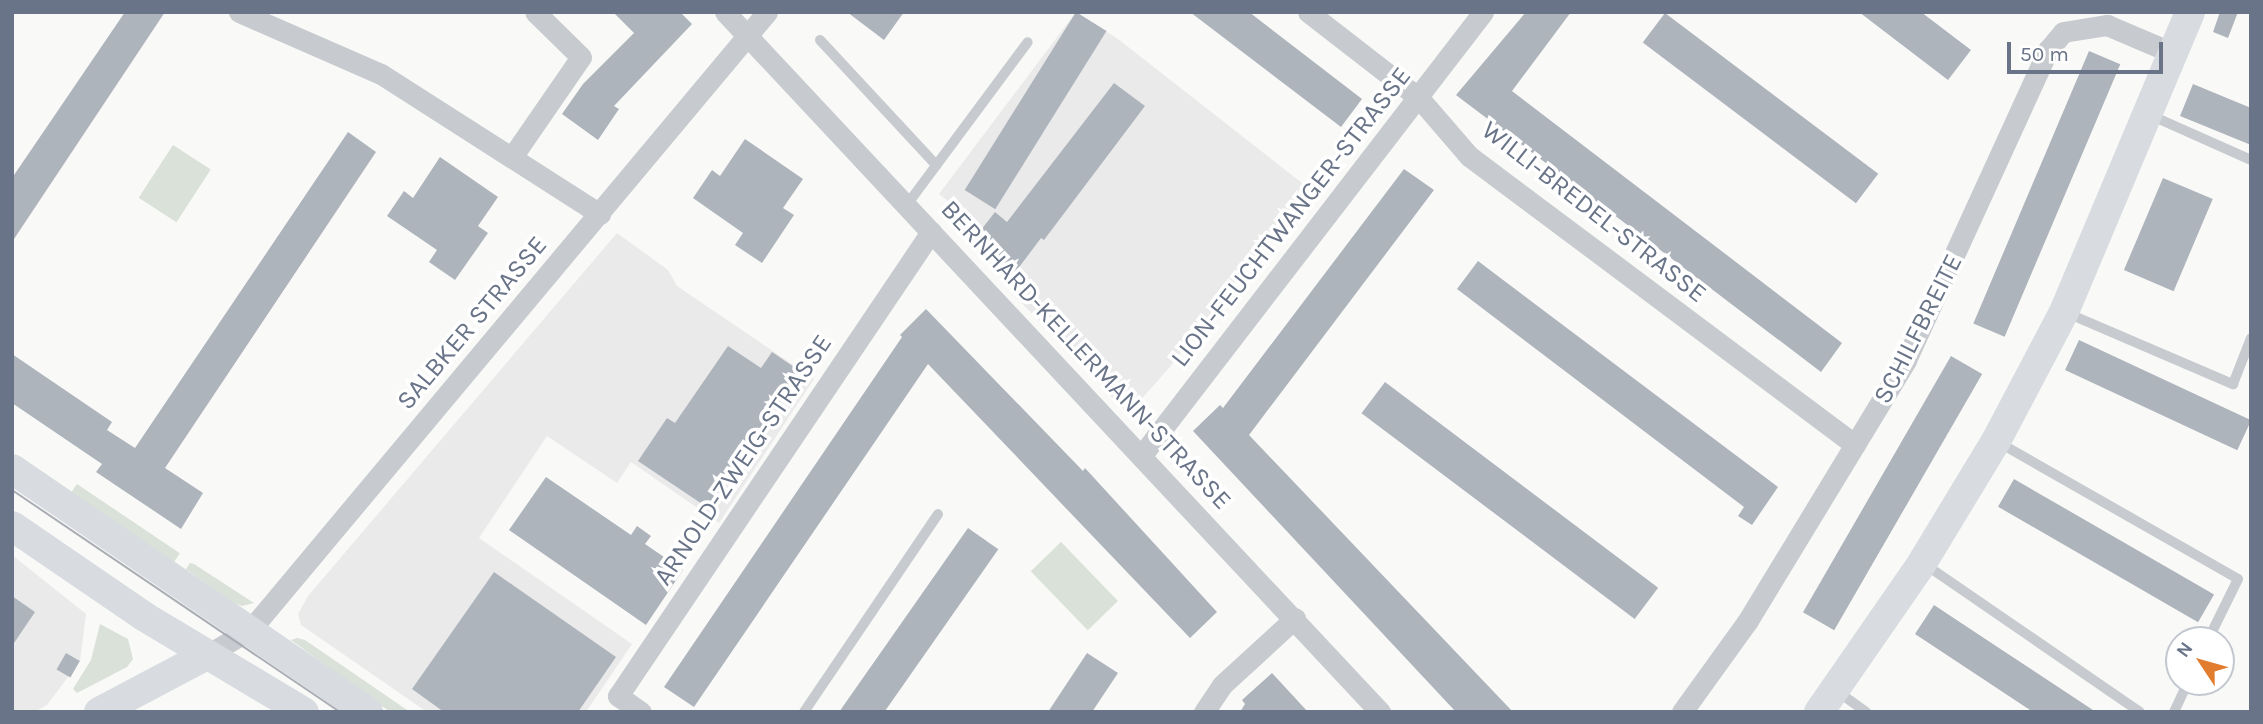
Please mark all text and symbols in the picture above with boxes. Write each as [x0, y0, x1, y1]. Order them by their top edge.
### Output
scale bar [2011, 28, 2167, 72]
text: 50 m [2020, 42, 2069, 66]
street label: LION-FEUCHTWANGER-STRASSE [1164, 61, 1418, 373]
street label: WILLI-BREDEL-STRASSE [1475, 115, 1713, 309]
street label: BERNHARD-KELLERMANN-STRASSE [934, 194, 1238, 516]
street label: SALBKER STRASSE [390, 230, 554, 416]
street label: SCHILFBREITE [1867, 249, 1969, 409]
street label: ARNOLD-ZWEIG-STRASSE [647, 329, 839, 591]
north arrow [2165, 626, 2235, 696]
text: N [2172, 638, 2198, 662]

